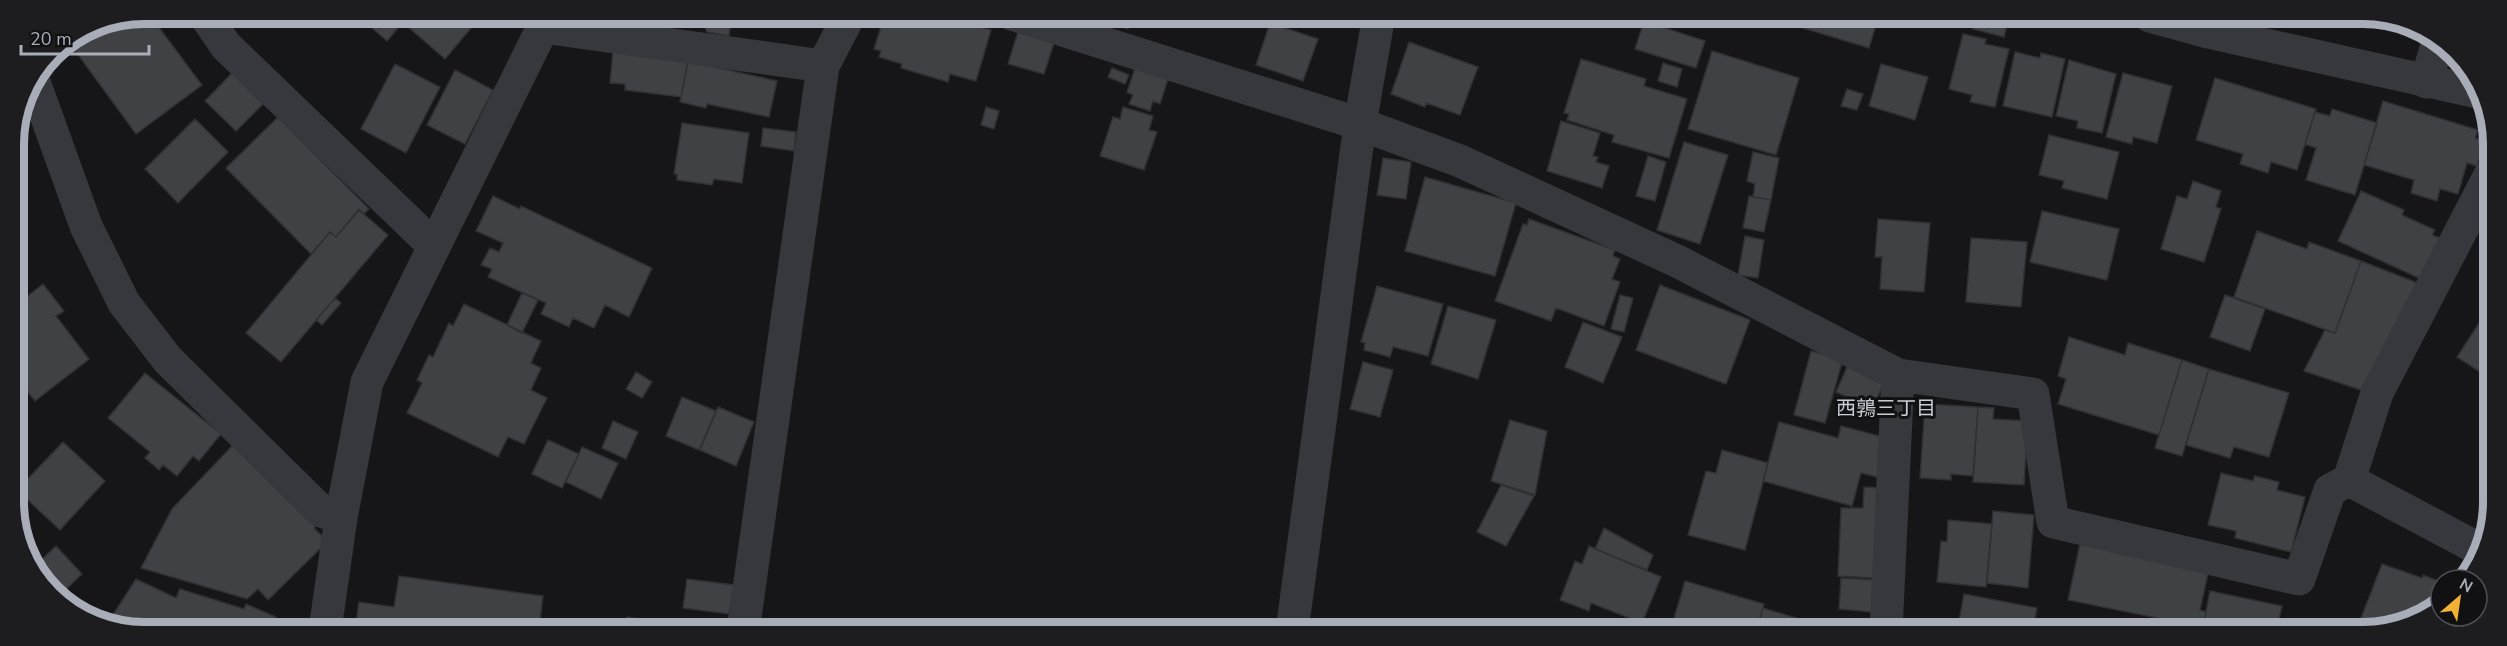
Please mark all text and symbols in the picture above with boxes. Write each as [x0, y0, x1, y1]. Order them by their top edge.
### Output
scale bar [21, 18, 148, 56]
text: 20 m [30, 27, 72, 51]
district label: 西鶉三丁目 [1836, 395, 1936, 422]
north arrow [2429, 568, 2489, 628]
text: N [2455, 573, 2476, 598]

